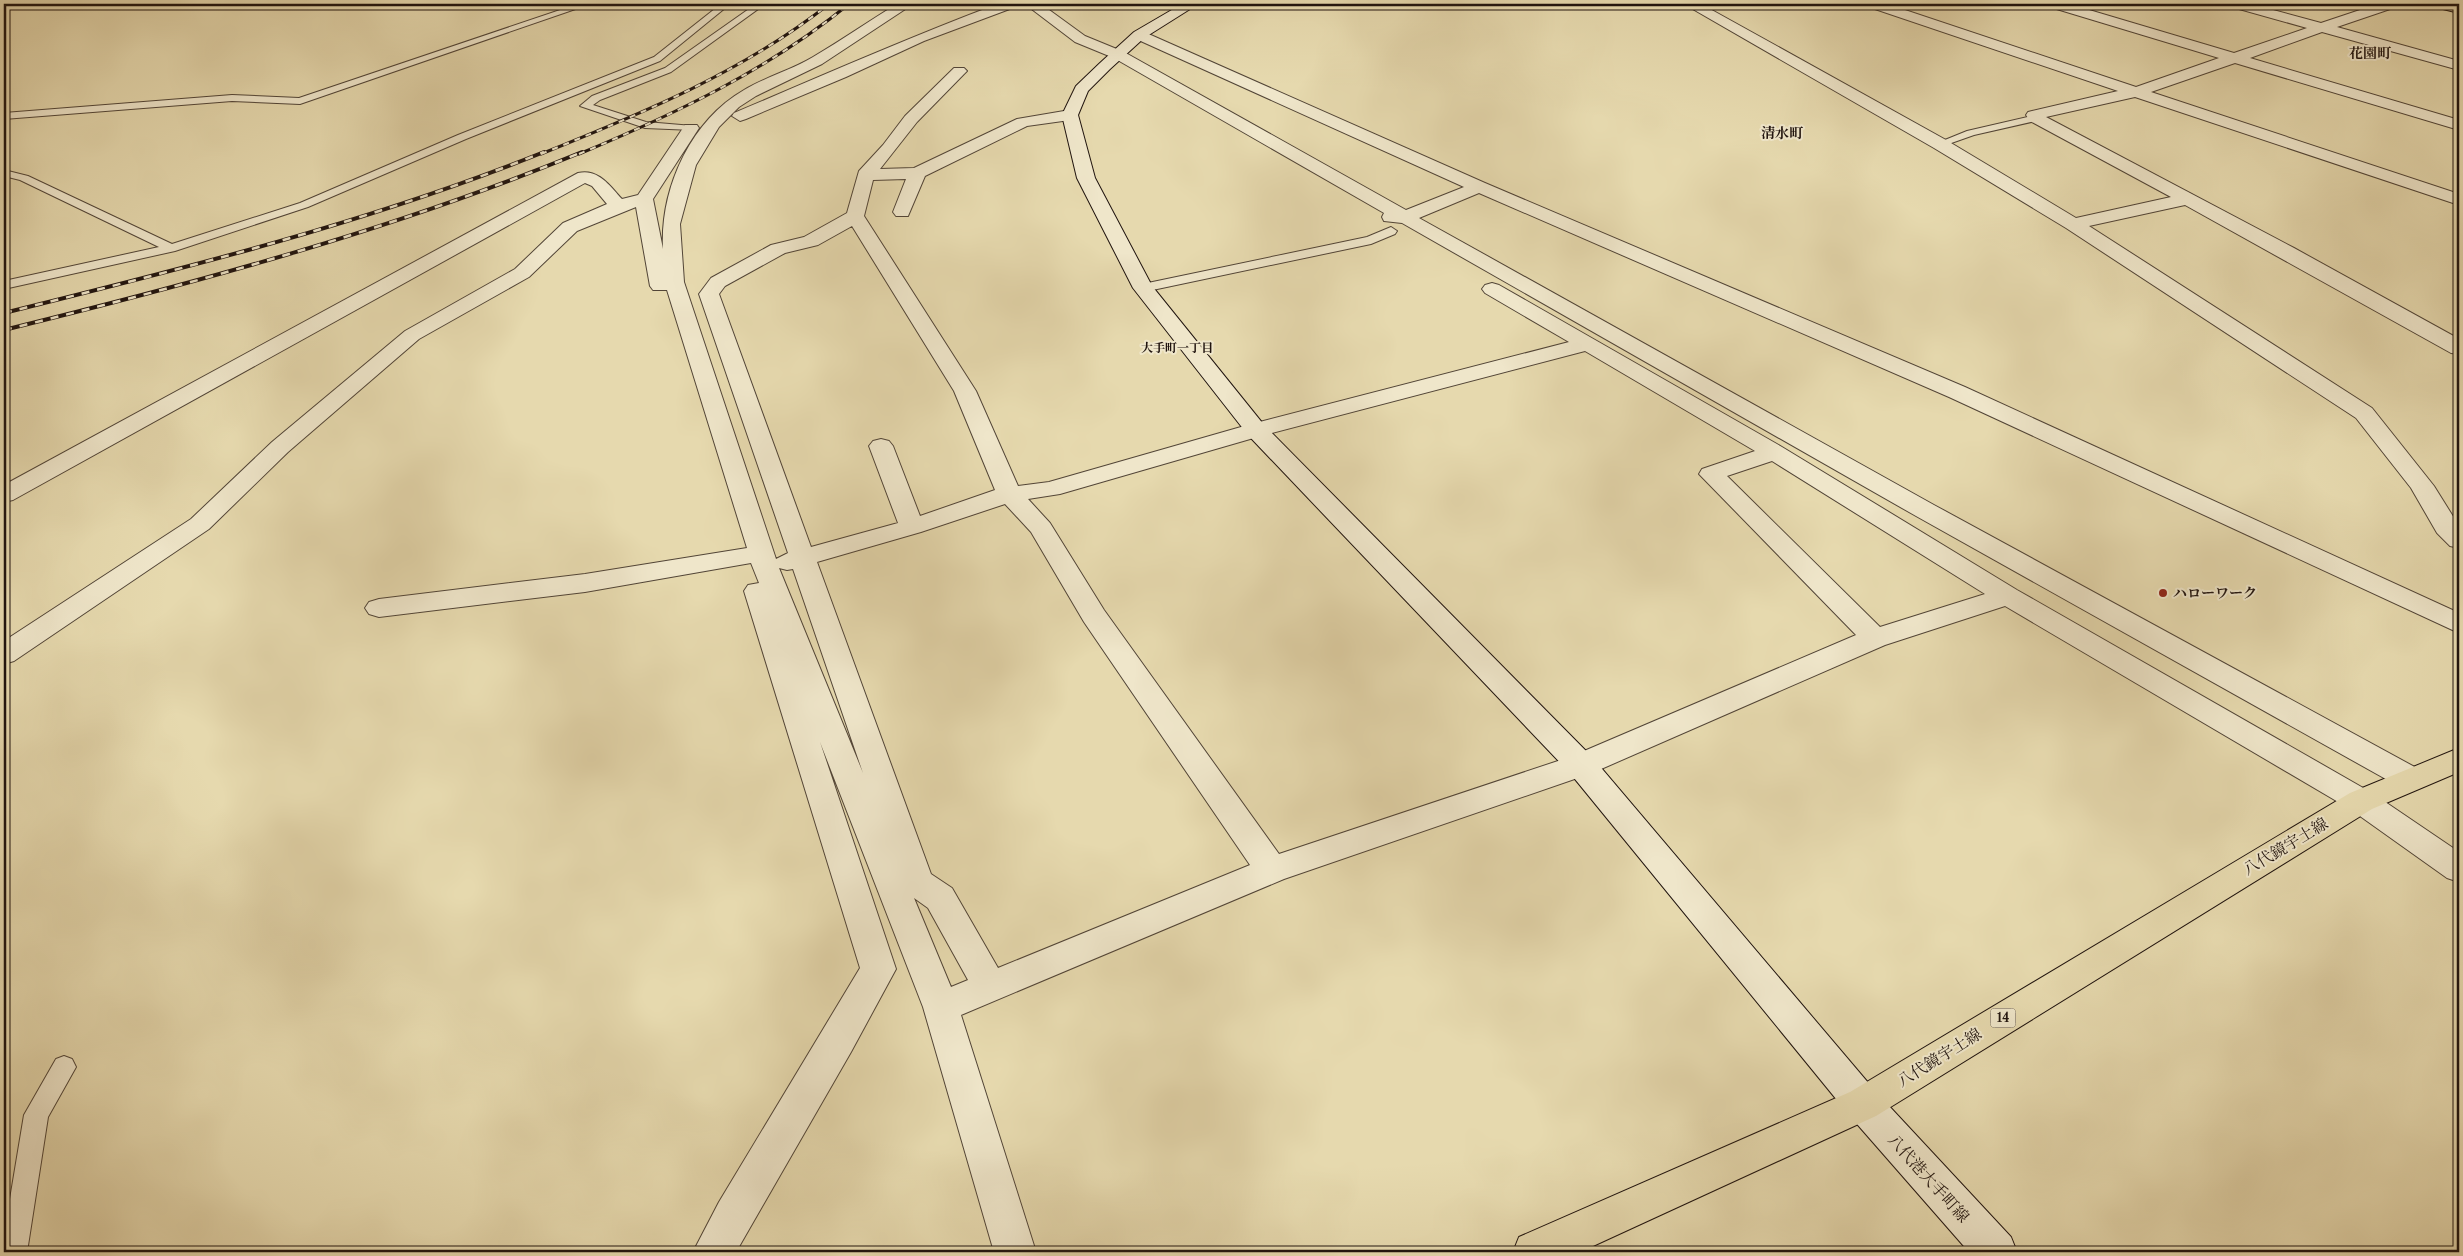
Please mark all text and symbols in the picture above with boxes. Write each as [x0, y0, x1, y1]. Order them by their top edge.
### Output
district label: 花園町 [2349, 44, 2392, 62]
district label: 清水町 [1761, 124, 1804, 142]
district label: 大手町一丁目 [1141, 340, 1213, 355]
place label: ハローワーク [2173, 584, 2257, 602]
marker: ハローワーク [2157, 587, 2169, 599]
street label: 八代鏡宇土線 [2239, 813, 2331, 879]
road number: 14 [1990, 1008, 2016, 1028]
street label: 八代鏡宇土線 [1893, 1023, 1985, 1091]
street label: 八代港大手町線 [1884, 1130, 1974, 1226]

